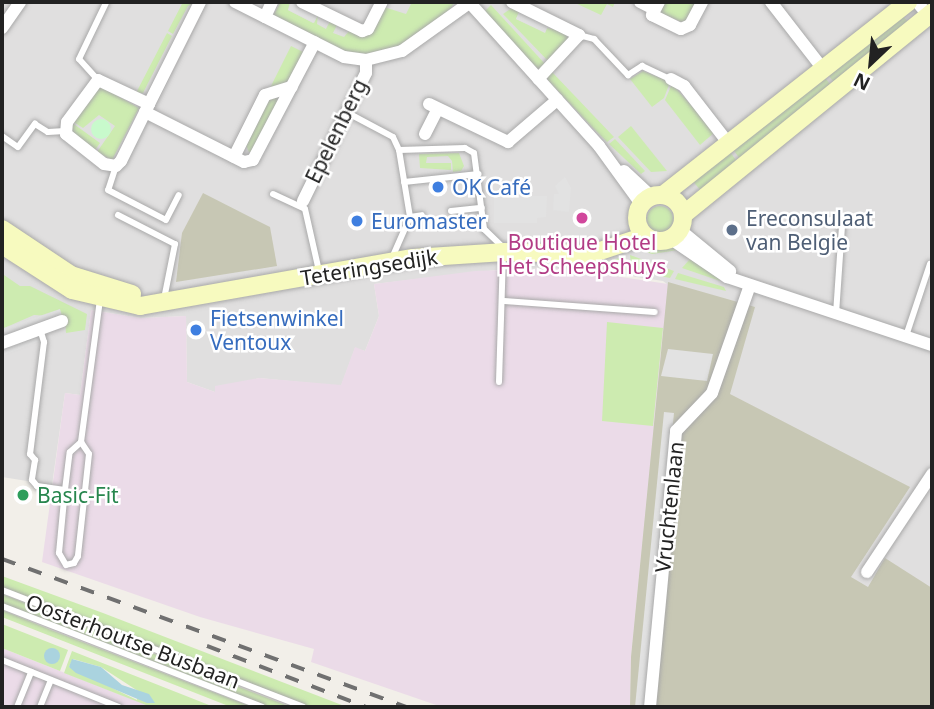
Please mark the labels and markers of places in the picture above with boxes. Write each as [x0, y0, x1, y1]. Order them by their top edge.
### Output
place label: OK Café [452, 174, 531, 200]
marker: OK Café [430, 179, 446, 195]
place label: Ereconsulaat van Belgie [746, 205, 873, 255]
place label: Euromaster [371, 208, 486, 234]
marker: Boutique Hotel Het Scheepshuys [574, 210, 590, 226]
marker: Euromaster [349, 213, 365, 229]
marker: Ereconsulaat van Belgie [724, 222, 740, 238]
place label: Boutique Hotel Het Scheepshuys [498, 229, 666, 279]
place label: Fietsenwinkel Ventoux [210, 305, 344, 355]
marker: Fietsenwinkel Ventoux [188, 322, 204, 338]
place label: Basic-Fit [37, 482, 119, 508]
marker: Basic-Fit [15, 487, 31, 503]

